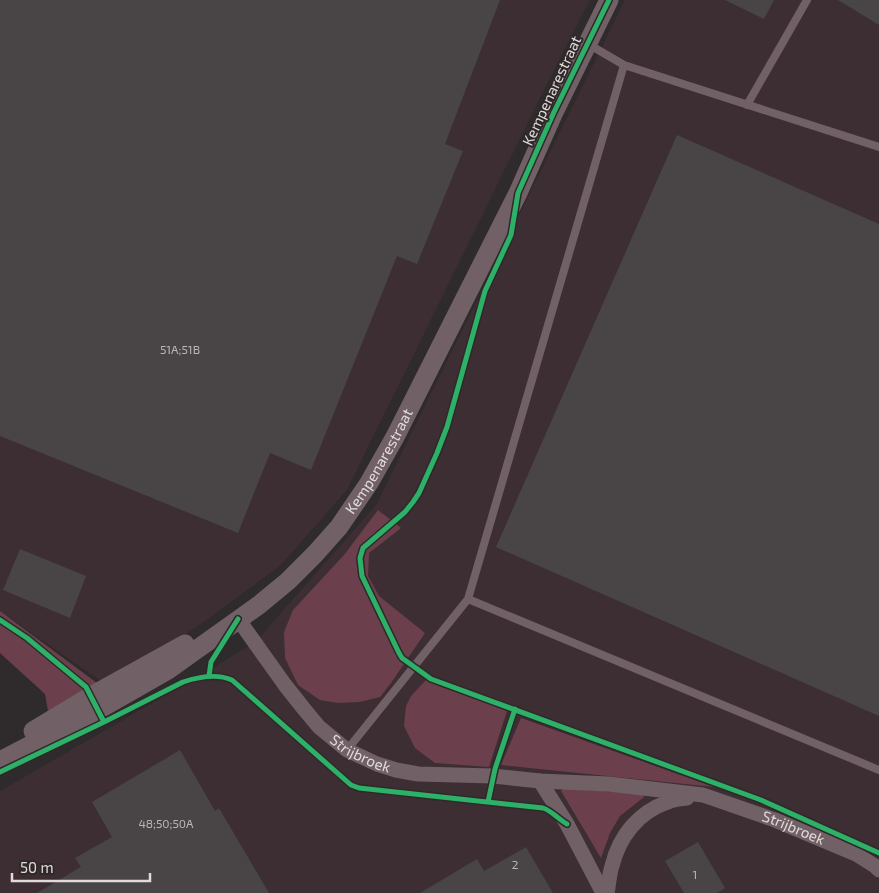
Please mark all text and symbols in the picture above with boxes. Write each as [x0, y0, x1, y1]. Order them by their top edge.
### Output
street label: Kempenarestraat [518, 33, 585, 148]
house number: 51A;51B [160, 342, 200, 356]
street label: Kempenarestraat [341, 405, 416, 517]
street label: Strijbroek [327, 730, 393, 776]
street label: Strijbroek [760, 806, 828, 848]
house number: 48;50;50A [138, 816, 194, 830]
scale bar [12, 850, 150, 882]
house number: 2 [512, 857, 519, 871]
text: 50 m [20, 858, 54, 876]
house number: 1 [693, 867, 697, 881]

